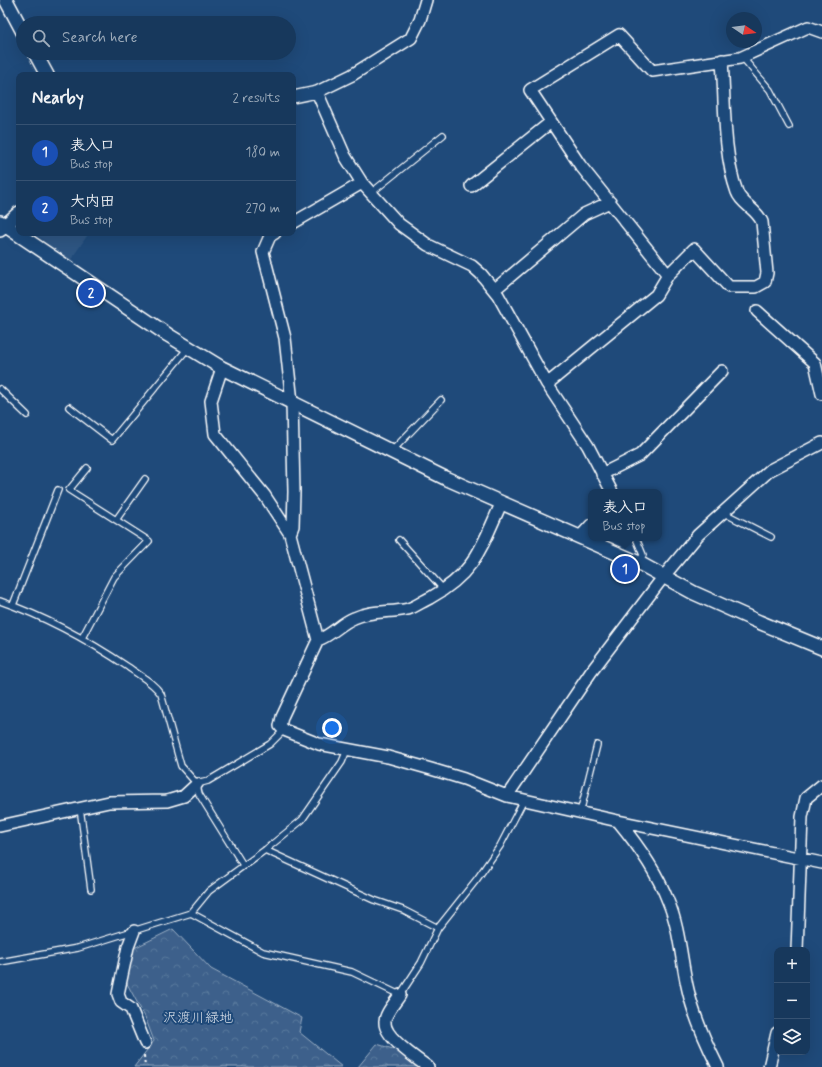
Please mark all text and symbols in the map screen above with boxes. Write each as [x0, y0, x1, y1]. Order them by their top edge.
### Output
north arrow [726, 12, 762, 48]
search box [16, 16, 296, 60]
icon: search [30, 27, 52, 49]
text: Search here [62, 28, 138, 48]
text: Nearby [32, 87, 84, 109]
text: 2 results [233, 90, 280, 107]
text: 表入口 [70, 136, 115, 156]
text: 1 [42, 144, 48, 161]
text: 180 m [245, 144, 280, 161]
text: Bus stop [70, 156, 113, 173]
text: 大内田 [70, 192, 115, 212]
text: 2 [42, 200, 48, 217]
text: 270 m [245, 200, 280, 217]
text: Bus stop [70, 212, 113, 229]
pin: 2 [78, 278, 104, 308]
popup [588, 489, 662, 541]
text: 表入口 [602, 498, 648, 518]
text: Bus stop [602, 518, 646, 535]
pin: 1 [612, 554, 638, 584]
your location [322, 718, 342, 738]
map controls [774, 947, 810, 1055]
button: + [774, 947, 810, 983]
button: − [774, 983, 810, 1019]
park label: 沢渡川緑地 [163, 1009, 233, 1027]
button: layers [774, 1019, 810, 1055]

